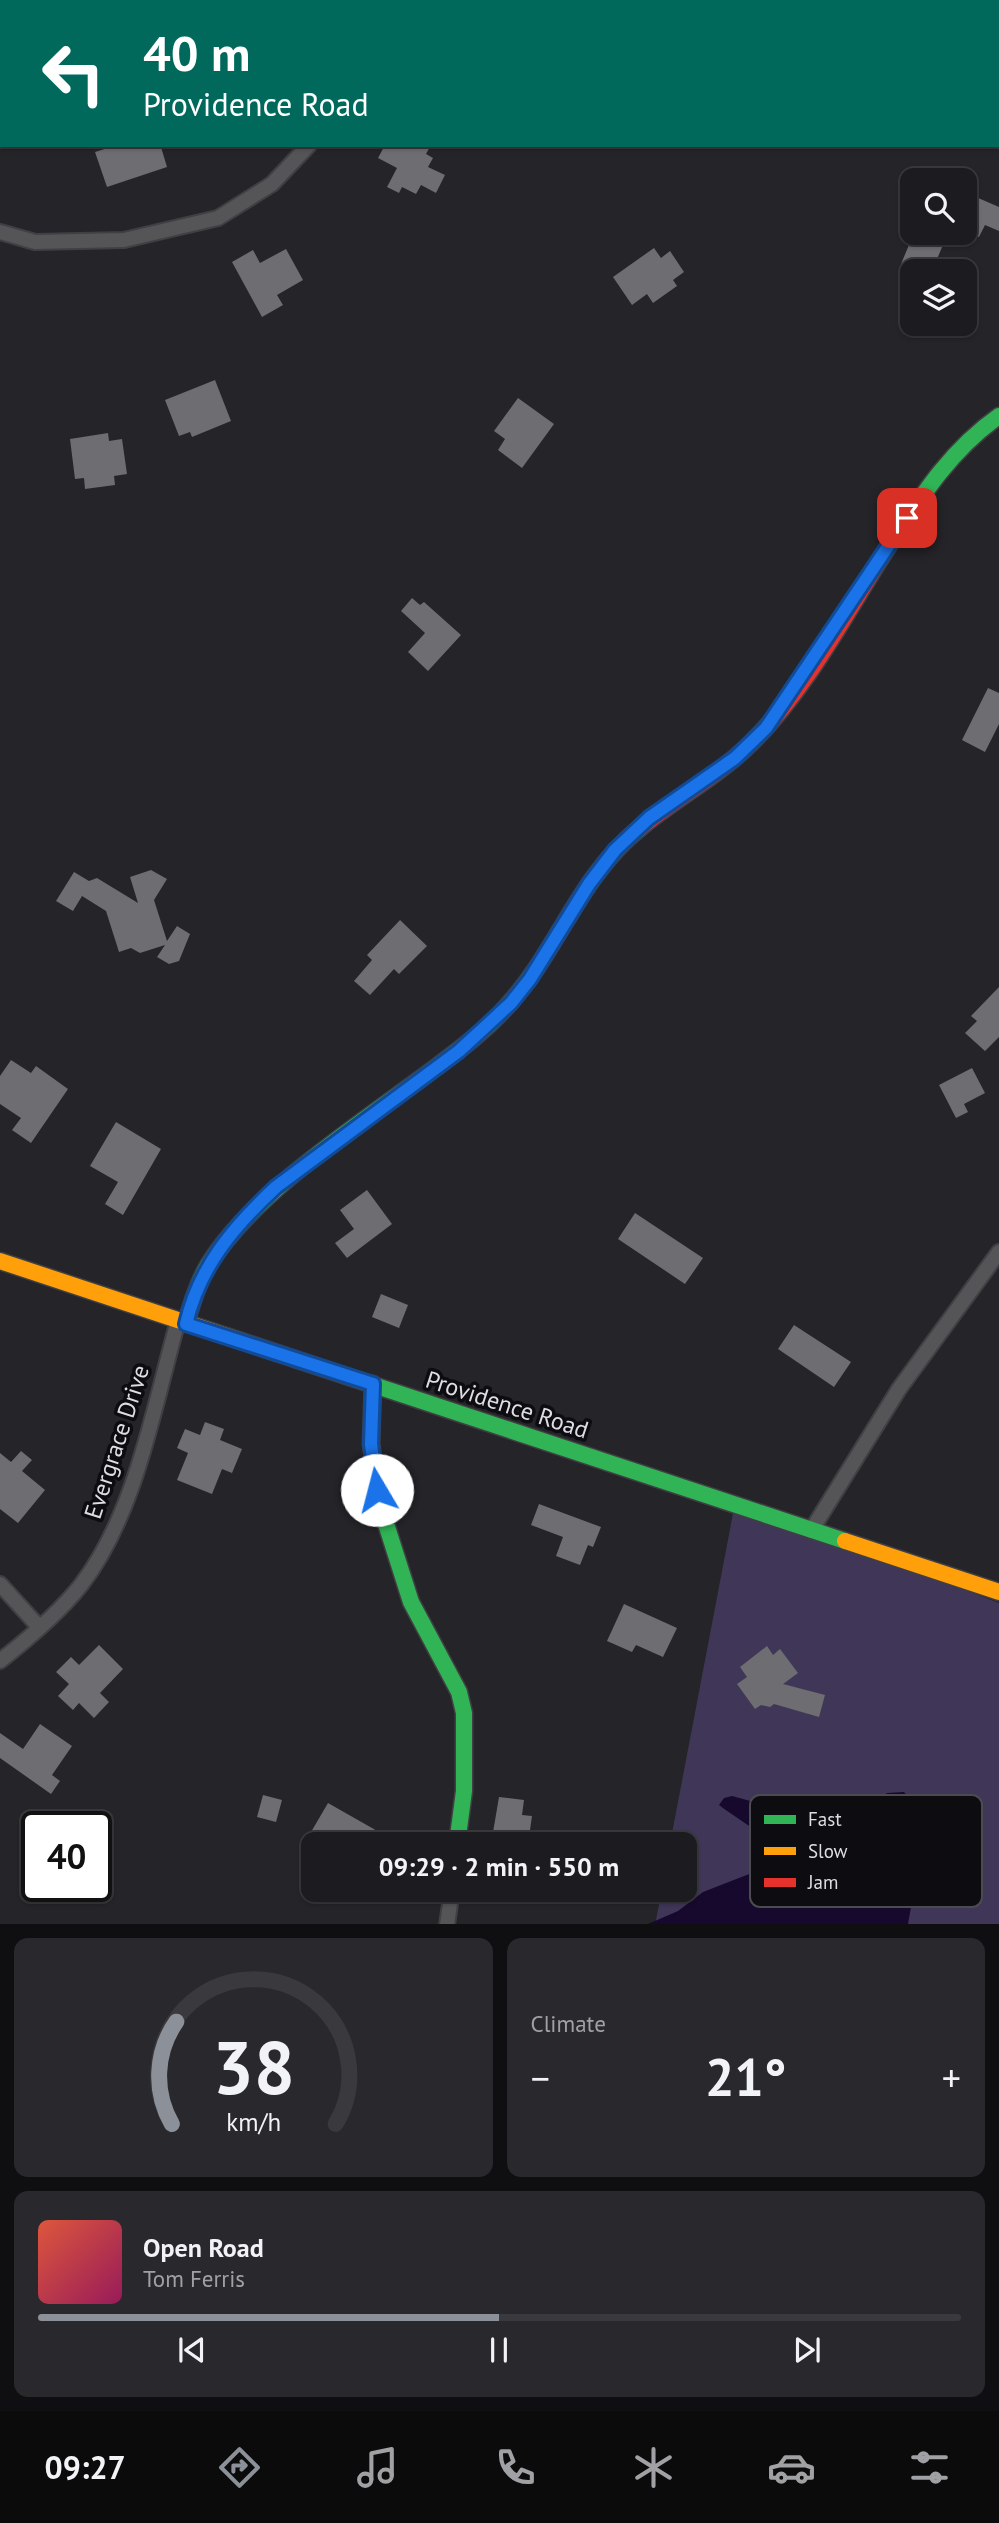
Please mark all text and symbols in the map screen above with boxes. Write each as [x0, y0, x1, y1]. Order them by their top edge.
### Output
text: 40 m [143, 21, 250, 85]
icon: left [28, 28, 119, 119]
text: Providence Road [143, 83, 369, 125]
map controls [900, 168, 977, 336]
button: search [900, 168, 977, 245]
button: layers [900, 259, 977, 336]
pin [877, 488, 937, 548]
icon: arrive [888, 499, 926, 537]
street label: Evergrace Drive [77, 1361, 156, 1523]
street label: Providence Road [422, 1364, 592, 1445]
position arrow [340, 1453, 414, 1527]
legend [750, 1795, 982, 1907]
text: Fast [808, 1807, 842, 1831]
speed limit sign: 40 [21, 1811, 112, 1902]
text: Slow [808, 1839, 848, 1863]
text: 09:29 · 2 min · 550 m [379, 1850, 619, 1883]
text: Jam [807, 1870, 838, 1894]
text: Climate [531, 2009, 606, 2038]
text: 38 [212, 2020, 295, 2114]
text: 21° [705, 2043, 787, 2110]
text: − [531, 2053, 550, 2102]
text: + [942, 2053, 961, 2102]
text: km/h [226, 2105, 281, 2137]
text: Open Road [143, 2231, 264, 2264]
text: Tom Ferris [143, 2264, 245, 2293]
icon: previous [173, 2331, 211, 2369]
icon: pause [480, 2331, 518, 2369]
icon: next [788, 2331, 826, 2369]
icon: directions [215, 2443, 264, 2492]
icon: music [353, 2443, 402, 2492]
icon: phone [491, 2443, 540, 2492]
icon: climate [629, 2443, 678, 2492]
icon: car [767, 2443, 816, 2492]
icon: filters [905, 2443, 954, 2492]
text: 09:27 [45, 2446, 126, 2488]

